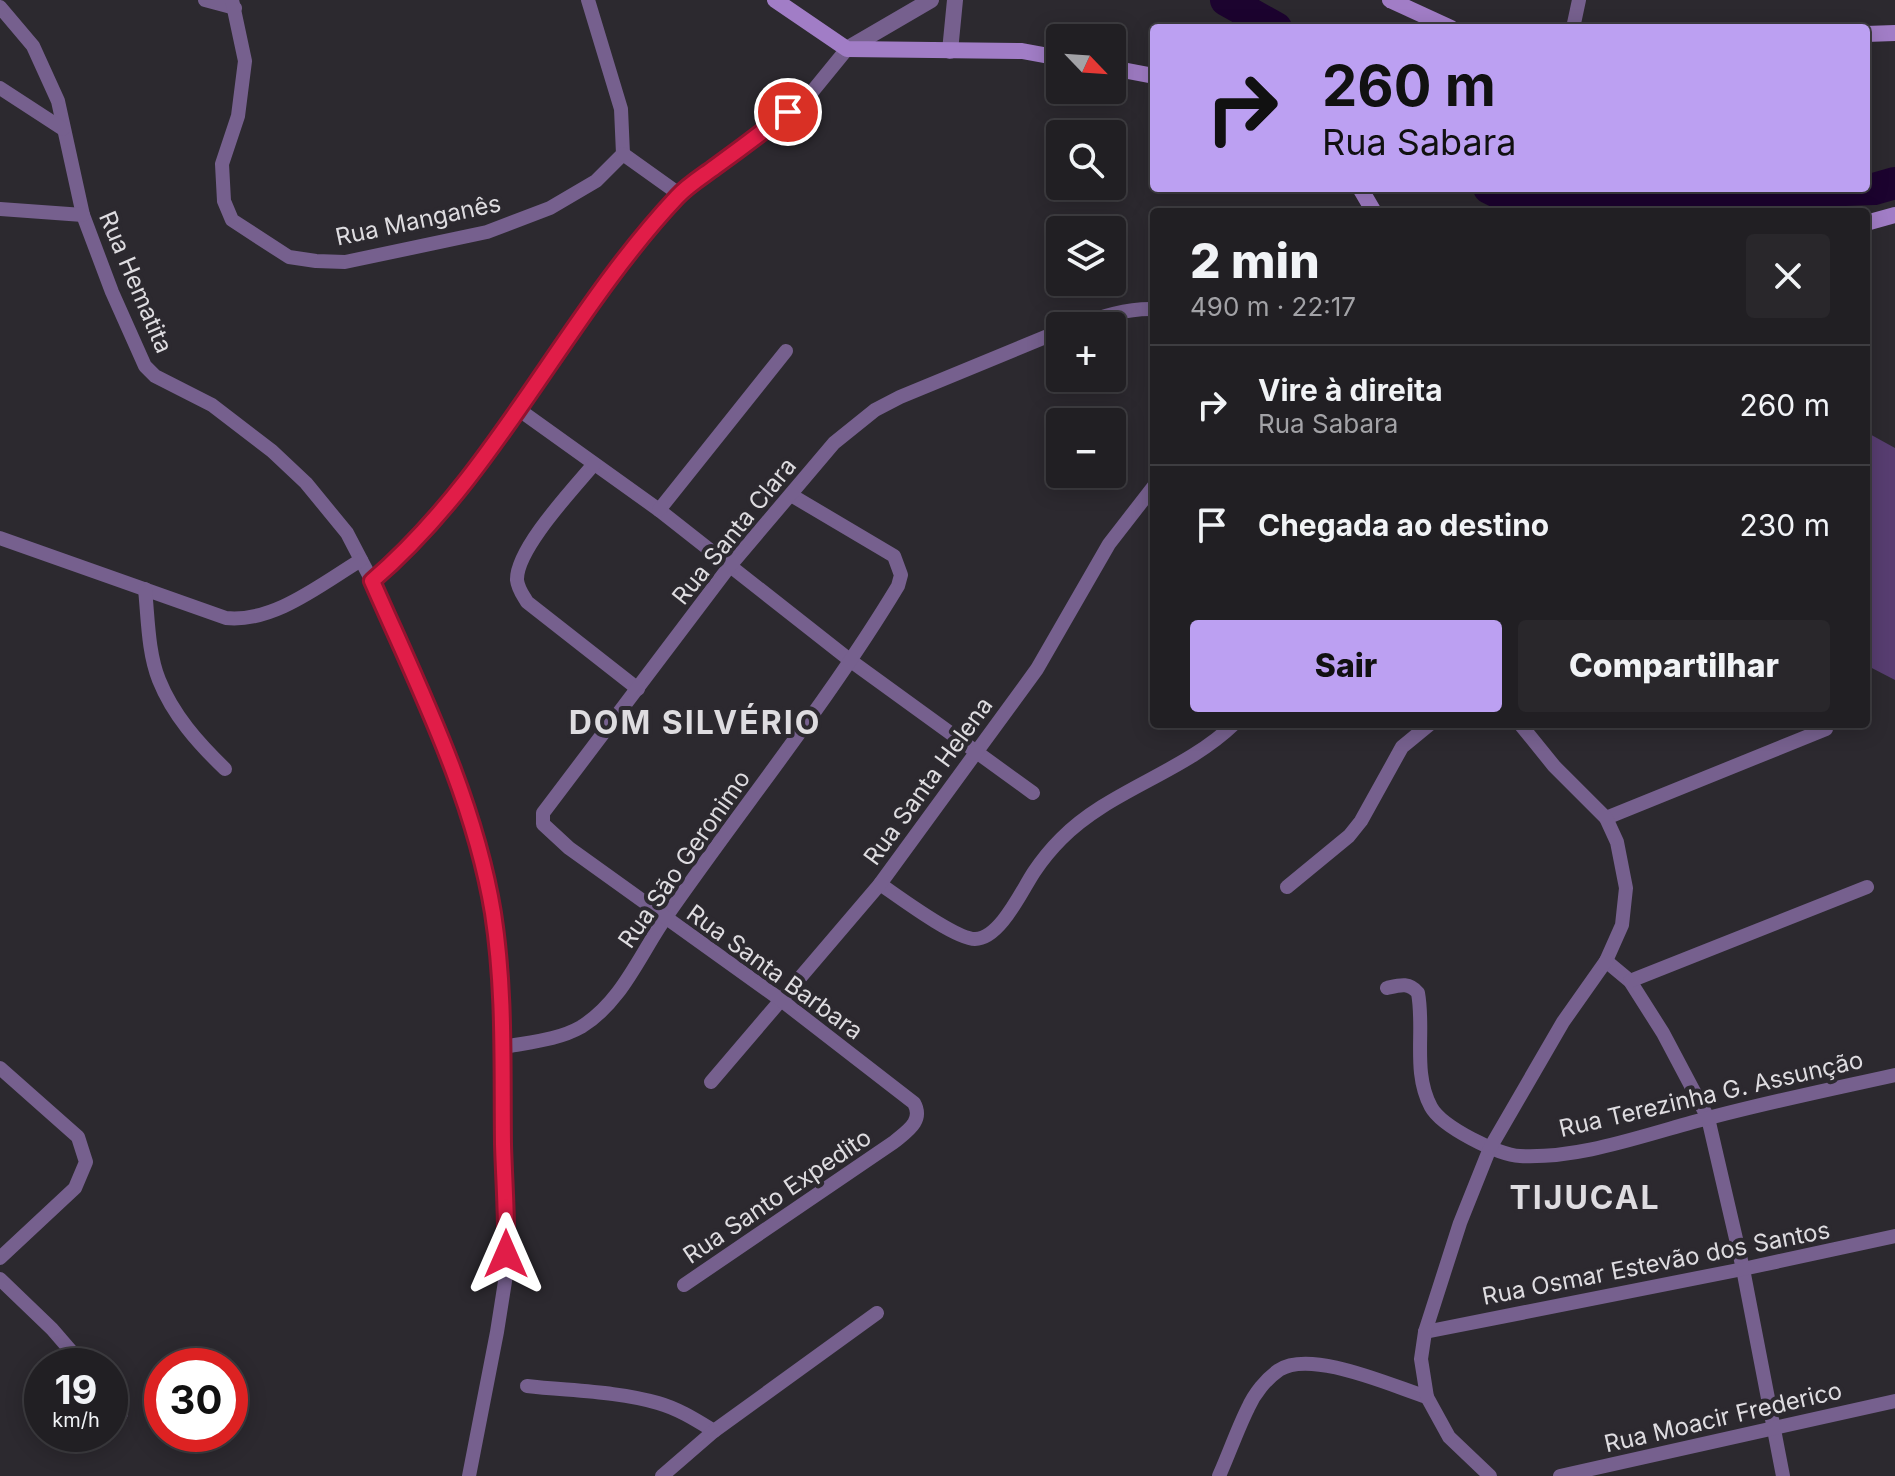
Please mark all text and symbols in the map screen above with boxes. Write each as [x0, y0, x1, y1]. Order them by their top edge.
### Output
north arrow [1046, 24, 1126, 104]
map controls [1046, 24, 1126, 488]
text: 260 m [1322, 52, 1496, 120]
icon: right [1190, 56, 1294, 160]
pin [754, 78, 822, 146]
icon: arrive [766, 90, 810, 134]
button: search [1046, 120, 1126, 200]
text: Rua Sabara [1322, 120, 1516, 164]
street label: Rua Manganês [333, 188, 503, 252]
street label: Rua Hematita [93, 207, 179, 357]
button: layers [1046, 216, 1126, 296]
text: 2 min [1190, 231, 1320, 290]
button: close [1746, 234, 1830, 318]
text: 490 m · 22:17 [1190, 291, 1356, 322]
button: + [1046, 312, 1126, 392]
text: Vire à direita [1258, 372, 1443, 408]
icon: right [1190, 383, 1234, 427]
text: 260 m [1739, 387, 1830, 423]
button: − [1046, 408, 1126, 488]
text: Rua Sabara [1258, 408, 1398, 439]
street label: Rua Santa Clara [666, 452, 802, 610]
icon: arrive [1190, 503, 1234, 547]
text: Chegada ao destino [1258, 507, 1549, 543]
text: 230 m [1740, 507, 1830, 543]
button: Sair [1190, 620, 1502, 712]
button: Compartilhar [1518, 620, 1830, 712]
street label: Rua Santa Helena [857, 691, 999, 871]
district label: DOM SILVÉRIO [569, 703, 821, 742]
street label: Rua São Geronimo [612, 765, 756, 953]
street label: Rua Santa Barbara [681, 898, 869, 1046]
street label: Rua Terezinha G. Assunção [1556, 1045, 1866, 1143]
street label: Rua Santo Expedito [678, 1122, 876, 1270]
district label: TIJUCAL [1509, 1178, 1661, 1217]
position arrow [464, 1212, 548, 1296]
street label: Rua Osmar Estevão dos Santos [1480, 1215, 1832, 1311]
speed limit sign: 30 [144, 1348, 248, 1452]
text: 19 [54, 1365, 98, 1414]
street label: Rua Moacir Frederico [1601, 1376, 1845, 1458]
text: km/h [52, 1408, 100, 1432]

